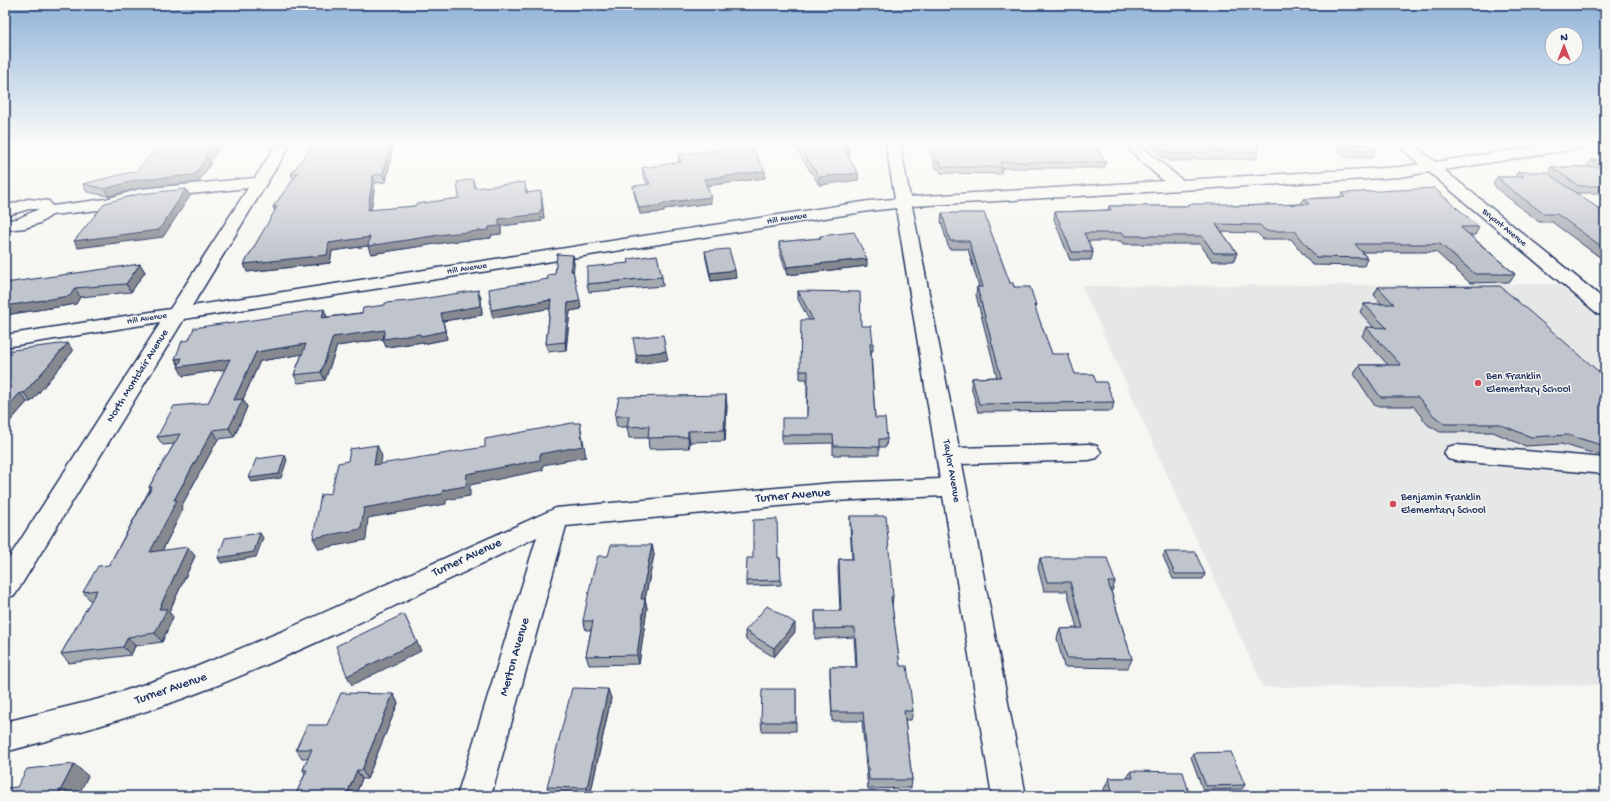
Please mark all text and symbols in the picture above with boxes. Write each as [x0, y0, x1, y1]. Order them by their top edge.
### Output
north arrow [1544, 26, 1584, 66]
text: N [1560, 32, 1568, 44]
street label: Bryant Avenue [1479, 206, 1529, 250]
street label: Hill Avenue [766, 210, 808, 228]
street label: Hill Avenue [446, 260, 488, 278]
street label: Hill Avenue [126, 310, 168, 328]
street label: North Montclair Avenue [105, 327, 172, 425]
place label: Ben Franklin Elementary School [1485, 371, 1571, 396]
marker: Ben Franklin Elementary School [1473, 378, 1483, 388]
street label: Taylor Avenue [939, 438, 962, 504]
street label: Turner Avenue [754, 485, 831, 507]
place label: Benjamin Franklin Elementary School [1400, 492, 1486, 517]
marker: Benjamin Franklin Elementary School [1388, 499, 1398, 509]
street label: Turner Avenue [429, 535, 505, 581]
street label: Merton Avenue [497, 616, 533, 698]
street label: Turner Avenue [132, 670, 209, 709]

